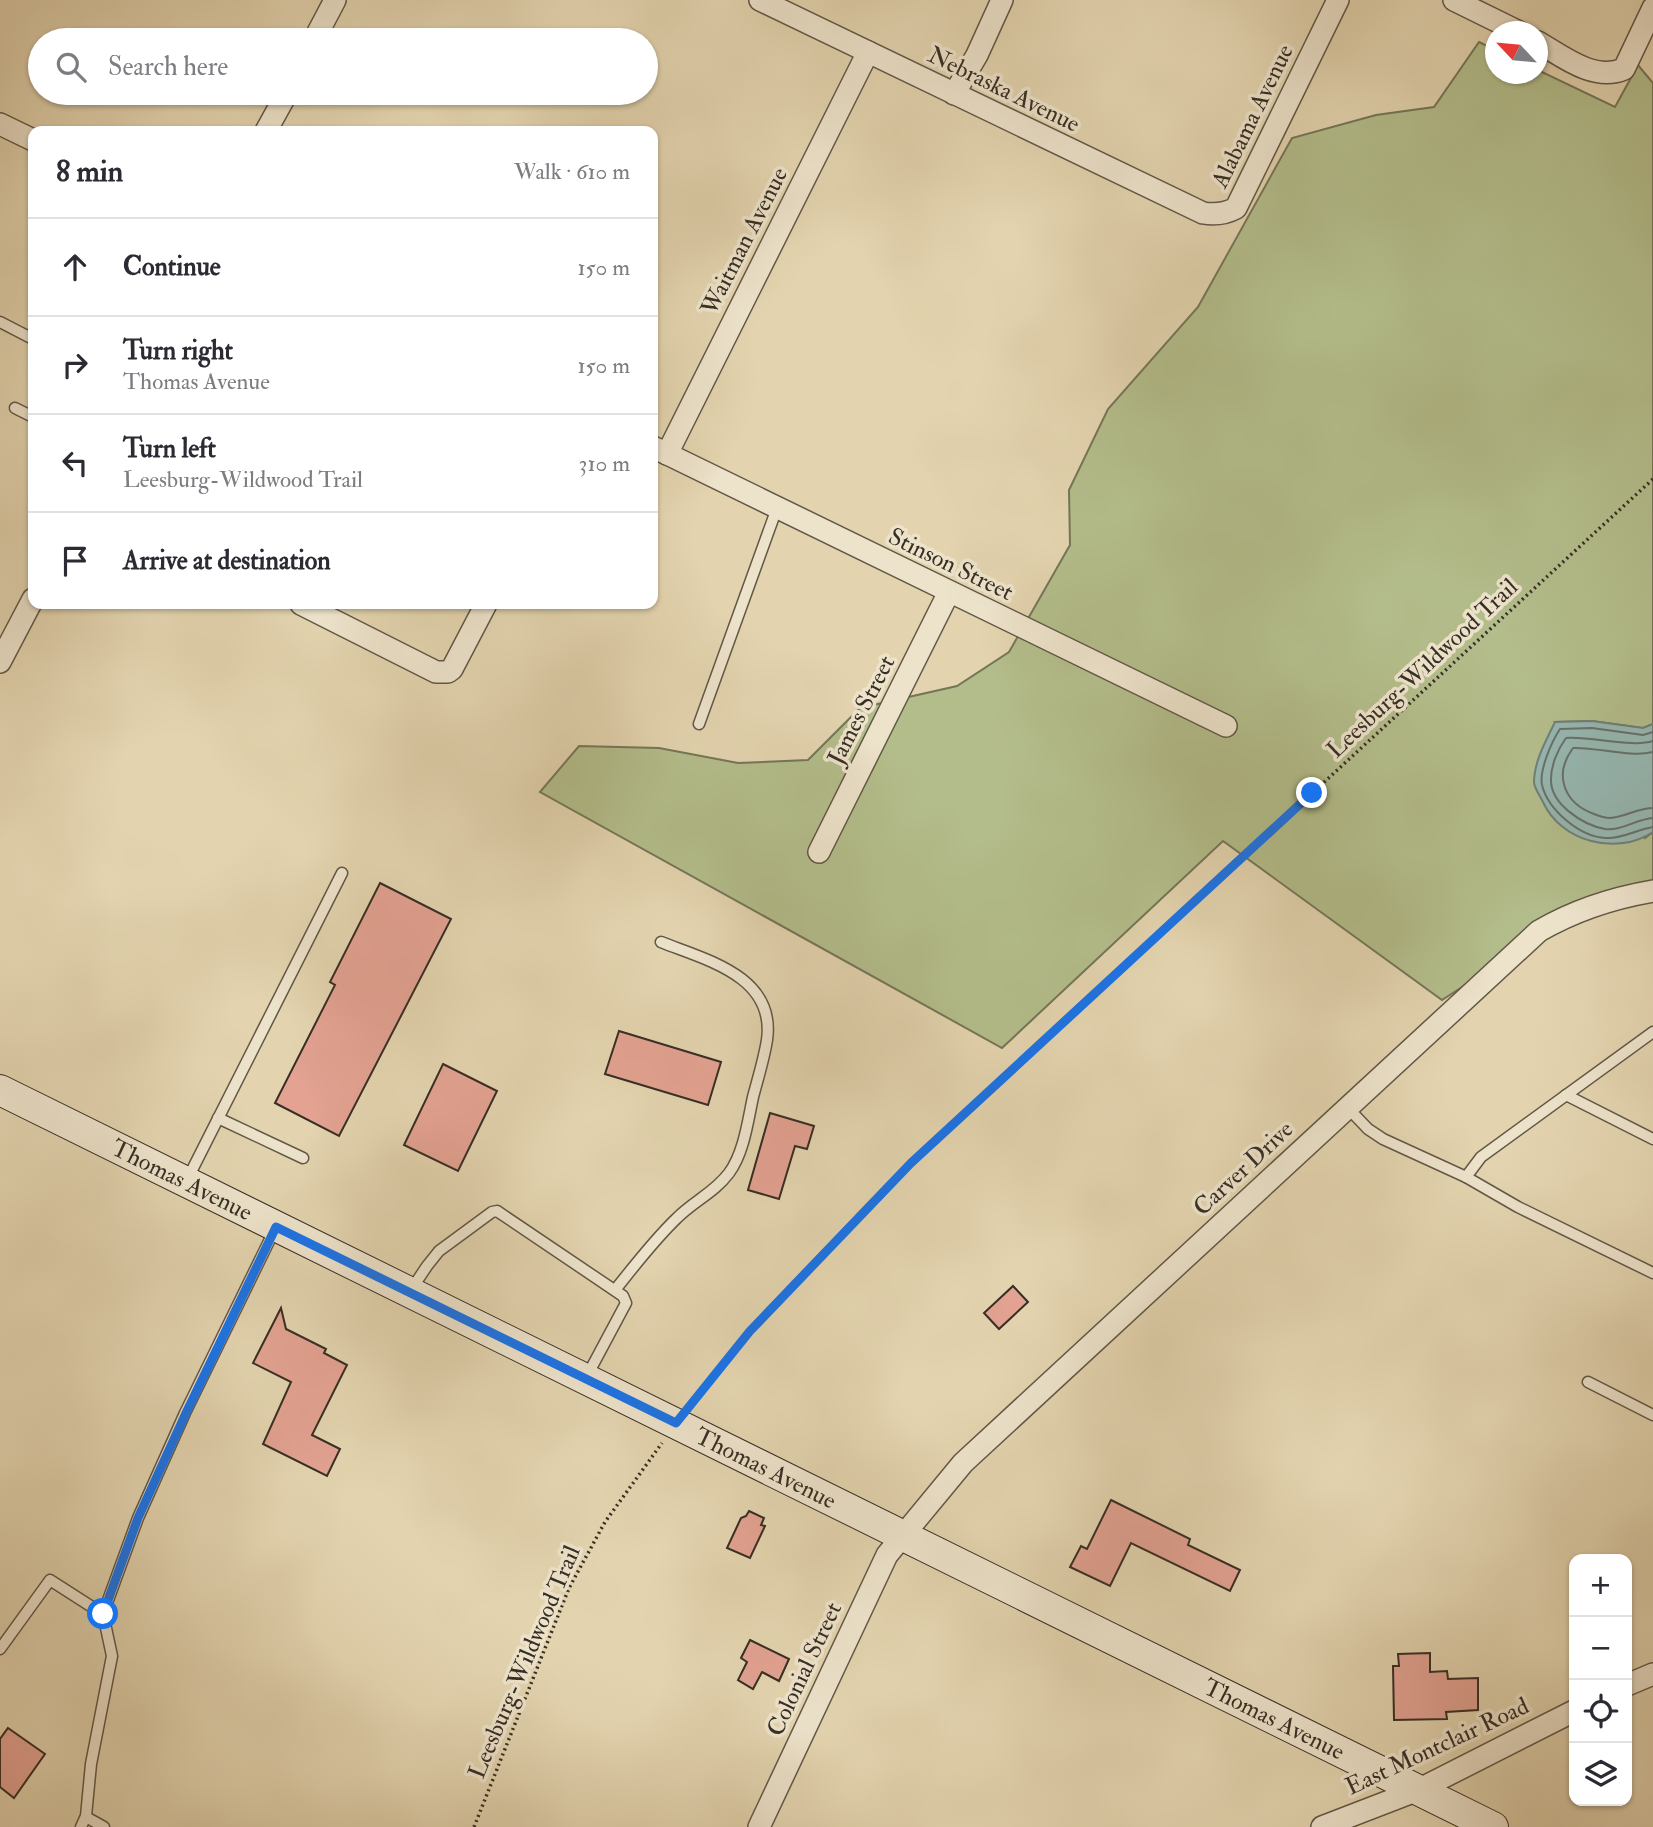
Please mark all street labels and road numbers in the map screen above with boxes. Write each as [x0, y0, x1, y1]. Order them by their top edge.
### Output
street label: Nebraska Avenue [923, 39, 1085, 140]
street label: Alabama Avenue [1204, 39, 1301, 194]
street label: Waitman Avenue [693, 162, 795, 321]
street label: Stinson Street [883, 521, 1018, 608]
street label: Leesburg-Wildwood Trail [1320, 572, 1524, 765]
street label: James Street [820, 650, 902, 771]
street label: Carver Drive [1187, 1114, 1300, 1223]
street label: Thomas Avenue [106, 1132, 257, 1228]
street label: Thomas Avenue [690, 1421, 841, 1516]
street label: Leesburg-Wildwood Trail [461, 1541, 588, 1783]
street label: Colonial Street [760, 1597, 849, 1741]
street label: Thomas Avenue [1198, 1672, 1350, 1767]
street label: East Montclair Road [1341, 1690, 1534, 1802]

